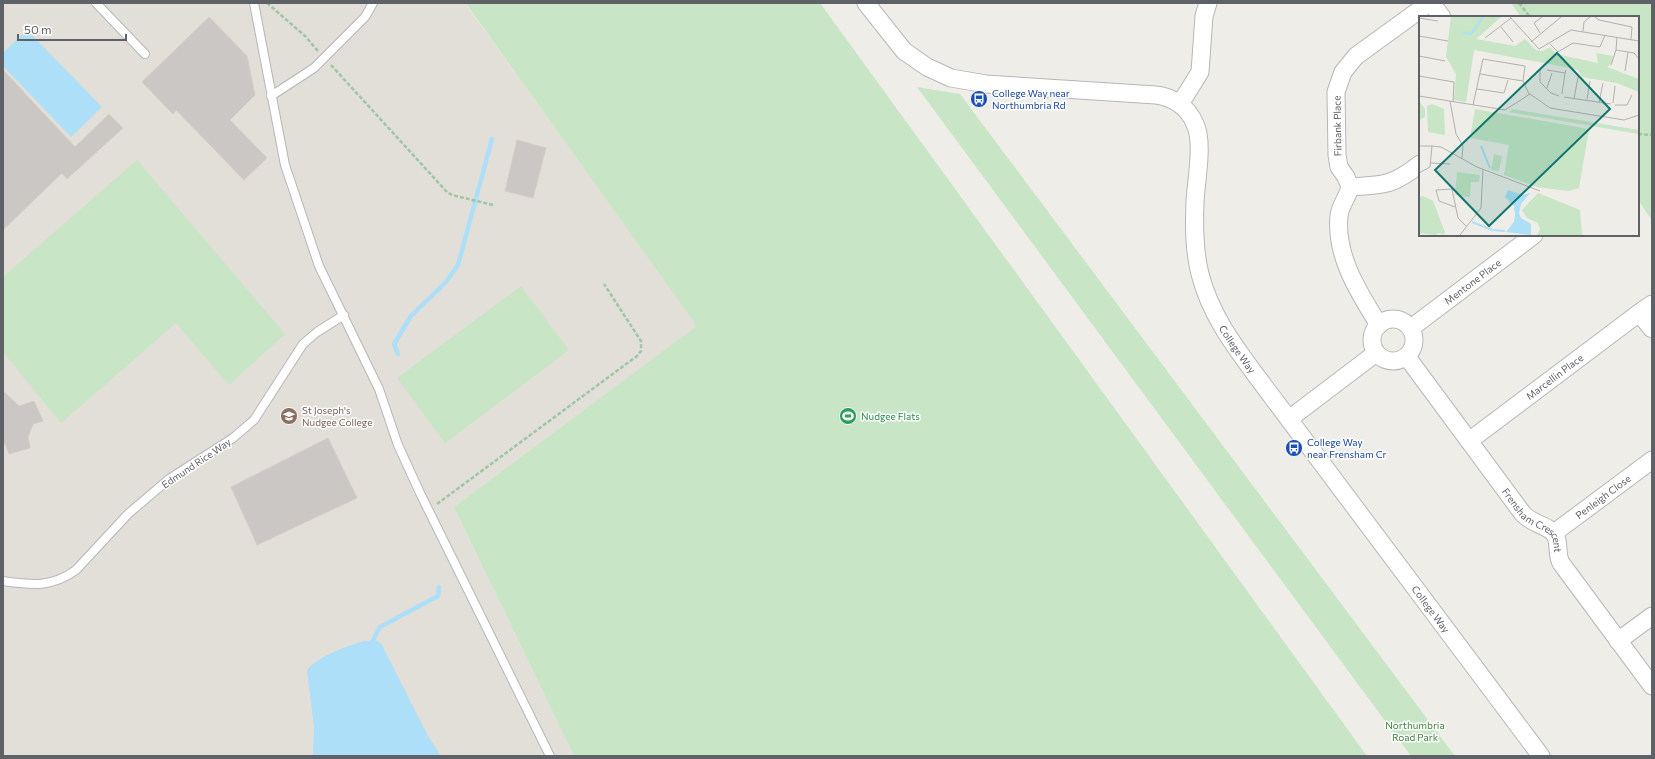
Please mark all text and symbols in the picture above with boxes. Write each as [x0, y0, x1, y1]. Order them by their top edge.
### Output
scale bar [18, 16, 126, 42]
inset map [1419, 16, 1639, 236]
text: 50 m [24, 22, 52, 36]
place label: College Way near Northumbria Rd [992, 87, 1070, 111]
bus stop icon: College Way near Northumbria Rd [969, 89, 989, 109]
street label: Firbank Place [1330, 96, 1344, 156]
street label: Mentone Place [1442, 256, 1503, 307]
street label: College Way [1217, 323, 1258, 375]
street label: Marcellin Place [1524, 351, 1585, 402]
place label: St Joseph's Nudgee College [302, 404, 372, 428]
school or university icon: St Joseph's Nudgee College [279, 406, 299, 426]
sports icon: Nudgee Flats [838, 406, 858, 426]
place label: Nudgee Flats [861, 410, 920, 422]
street label: Edmund Rice Way [159, 435, 233, 491]
place label: College Way near Frensham Cr [1307, 436, 1387, 460]
bus stop icon: College Way near Frensham Cr [1284, 438, 1304, 458]
street label: Penleigh Close [1573, 472, 1633, 521]
street label: Frensham Crescent [1500, 486, 1564, 553]
street label: College Way [1409, 583, 1452, 635]
park label: Northumbria Road Park [1385, 719, 1445, 743]

